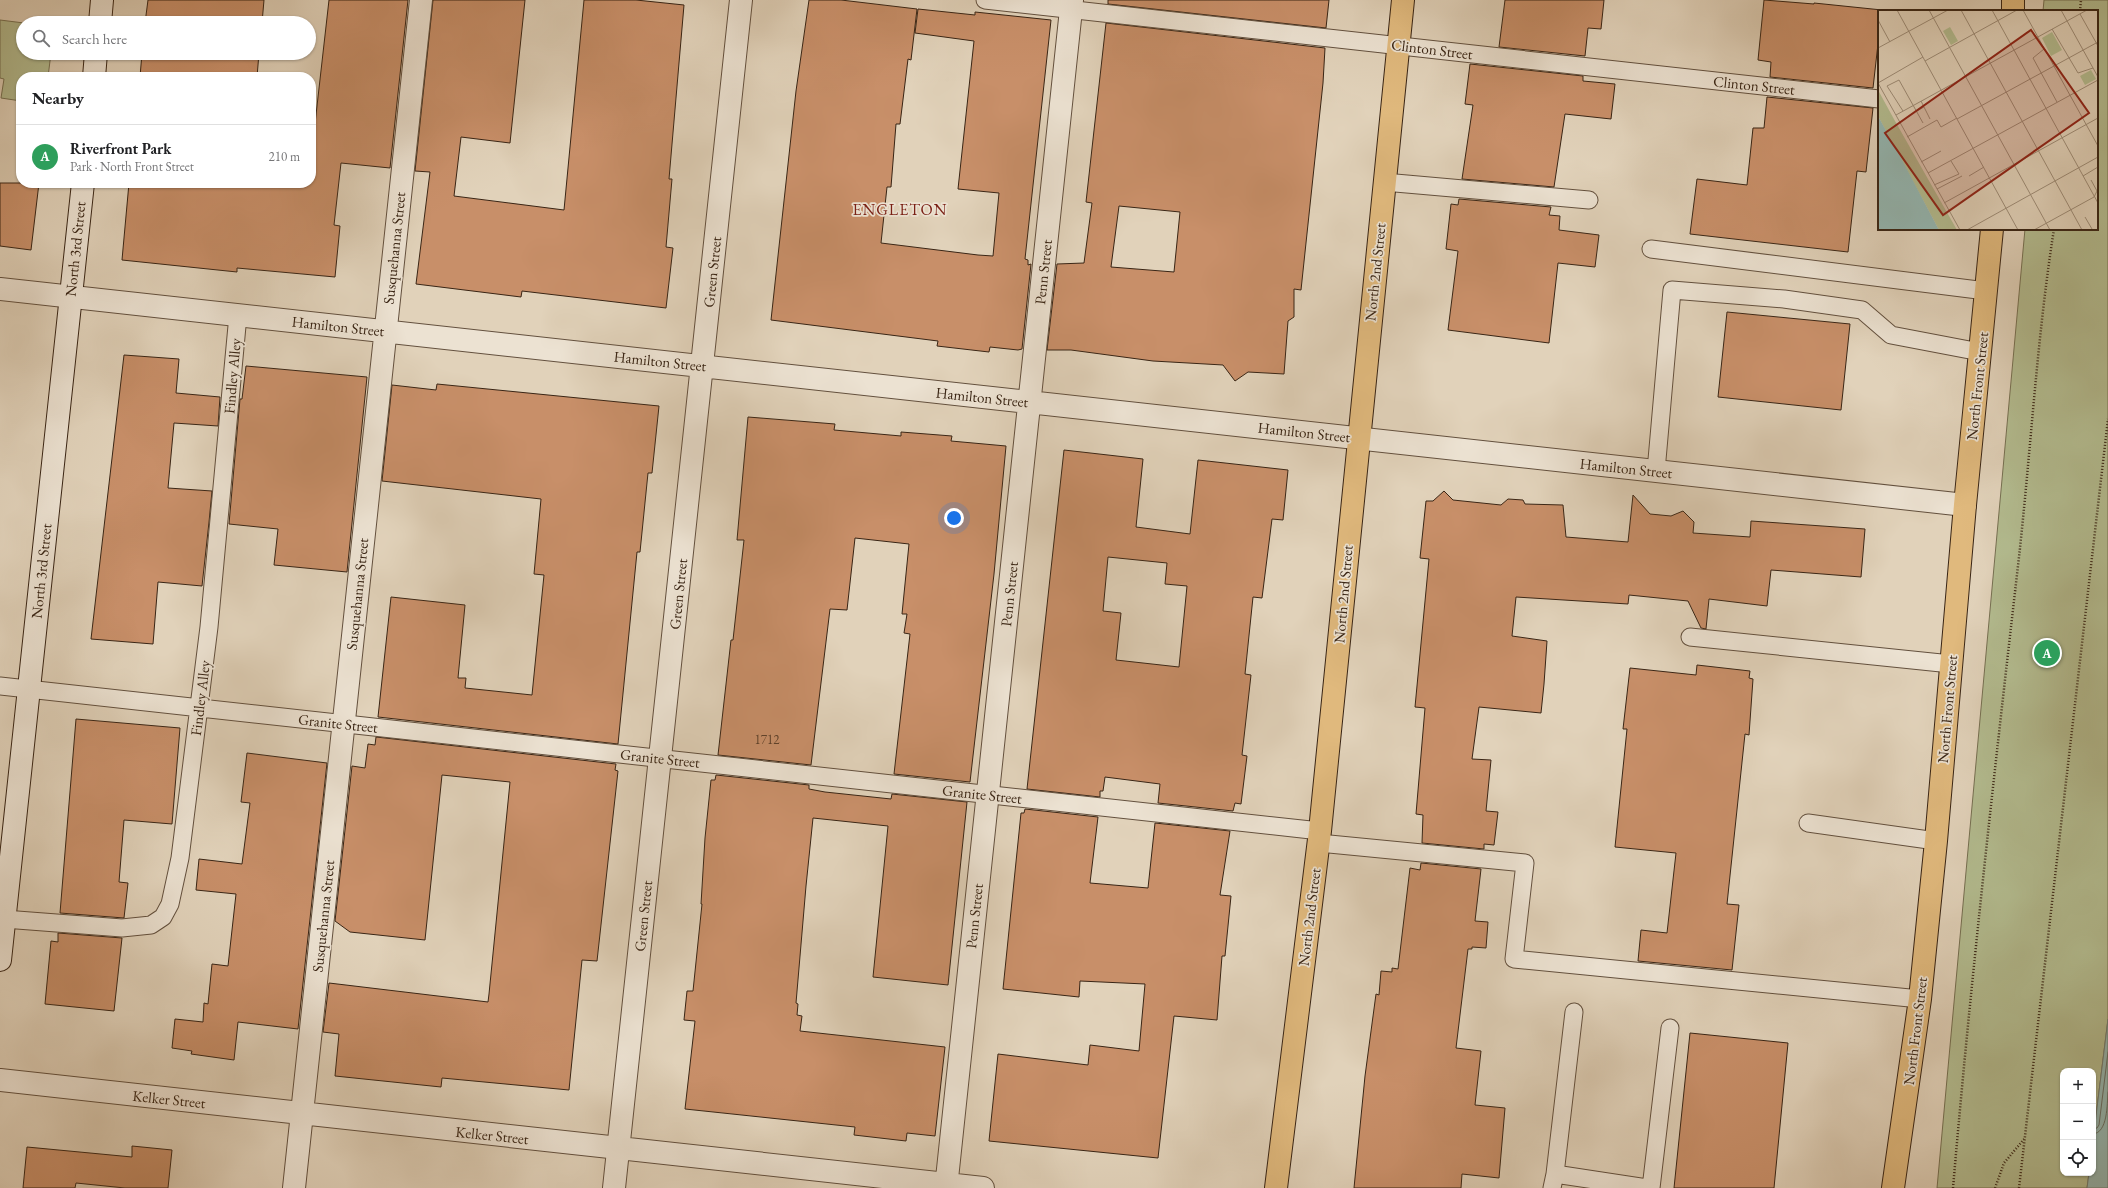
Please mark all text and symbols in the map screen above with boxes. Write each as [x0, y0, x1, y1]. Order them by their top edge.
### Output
inset map [1878, 10, 2098, 230]
search box [16, 16, 316, 60]
icon: search [30, 27, 52, 49]
text: Search here [62, 29, 127, 48]
street label: Clinton Street [1390, 35, 1474, 63]
street label: Clinton Street [1712, 71, 1796, 99]
text: Nearby [32, 87, 84, 109]
text: Riverfront Park [70, 139, 171, 158]
text: A [40, 148, 50, 165]
text: 210 m [269, 148, 300, 165]
text: Park · North Front Street [70, 158, 194, 175]
street label: Susquehanna Street [379, 191, 409, 305]
district label: ENGLETON [852, 199, 948, 220]
street label: North 3rd Street [61, 200, 89, 297]
street label: North 2nd Street [1360, 222, 1390, 322]
street label: Green Street [699, 235, 725, 308]
street label: Penn Street [1030, 238, 1056, 305]
street label: Hamilton Street [291, 312, 386, 340]
street label: North Front Street [1962, 331, 1992, 441]
street label: Findley Alley [219, 337, 245, 415]
street label: Hamilton Street [613, 347, 708, 375]
street label: Hamilton Street [935, 383, 1030, 411]
street label: Hamilton Street [1257, 418, 1352, 446]
street label: Hamilton Street [1579, 454, 1674, 482]
your location [944, 508, 964, 528]
street label: North 3rd Street [27, 522, 55, 619]
street label: Susquehanna Street [342, 537, 372, 651]
street label: North 2nd Street [1329, 544, 1357, 644]
street label: Green Street [665, 557, 691, 630]
street label: Penn Street [996, 560, 1022, 627]
pin: A [2034, 638, 2060, 668]
street label: North Front Street [1933, 654, 1961, 764]
street label: Findley Alley [186, 659, 214, 737]
street label: Granite Street [297, 709, 379, 737]
house number: 1712 [755, 731, 780, 748]
street label: Granite Street [619, 744, 701, 772]
street label: Granite Street [941, 780, 1023, 808]
street label: Susquehanna Street [308, 859, 338, 973]
street label: North 2nd Street [1294, 867, 1324, 967]
street label: Green Street [630, 879, 656, 952]
street label: Penn Street [961, 882, 987, 949]
street label: North Front Street [1899, 976, 1931, 1086]
map controls [2060, 1068, 2096, 1176]
button: + [2060, 1068, 2096, 1104]
street label: Kelker Street [131, 1086, 207, 1112]
button: − [2060, 1104, 2096, 1140]
street label: Kelker Street [454, 1122, 530, 1148]
button: locate [2060, 1140, 2096, 1176]

